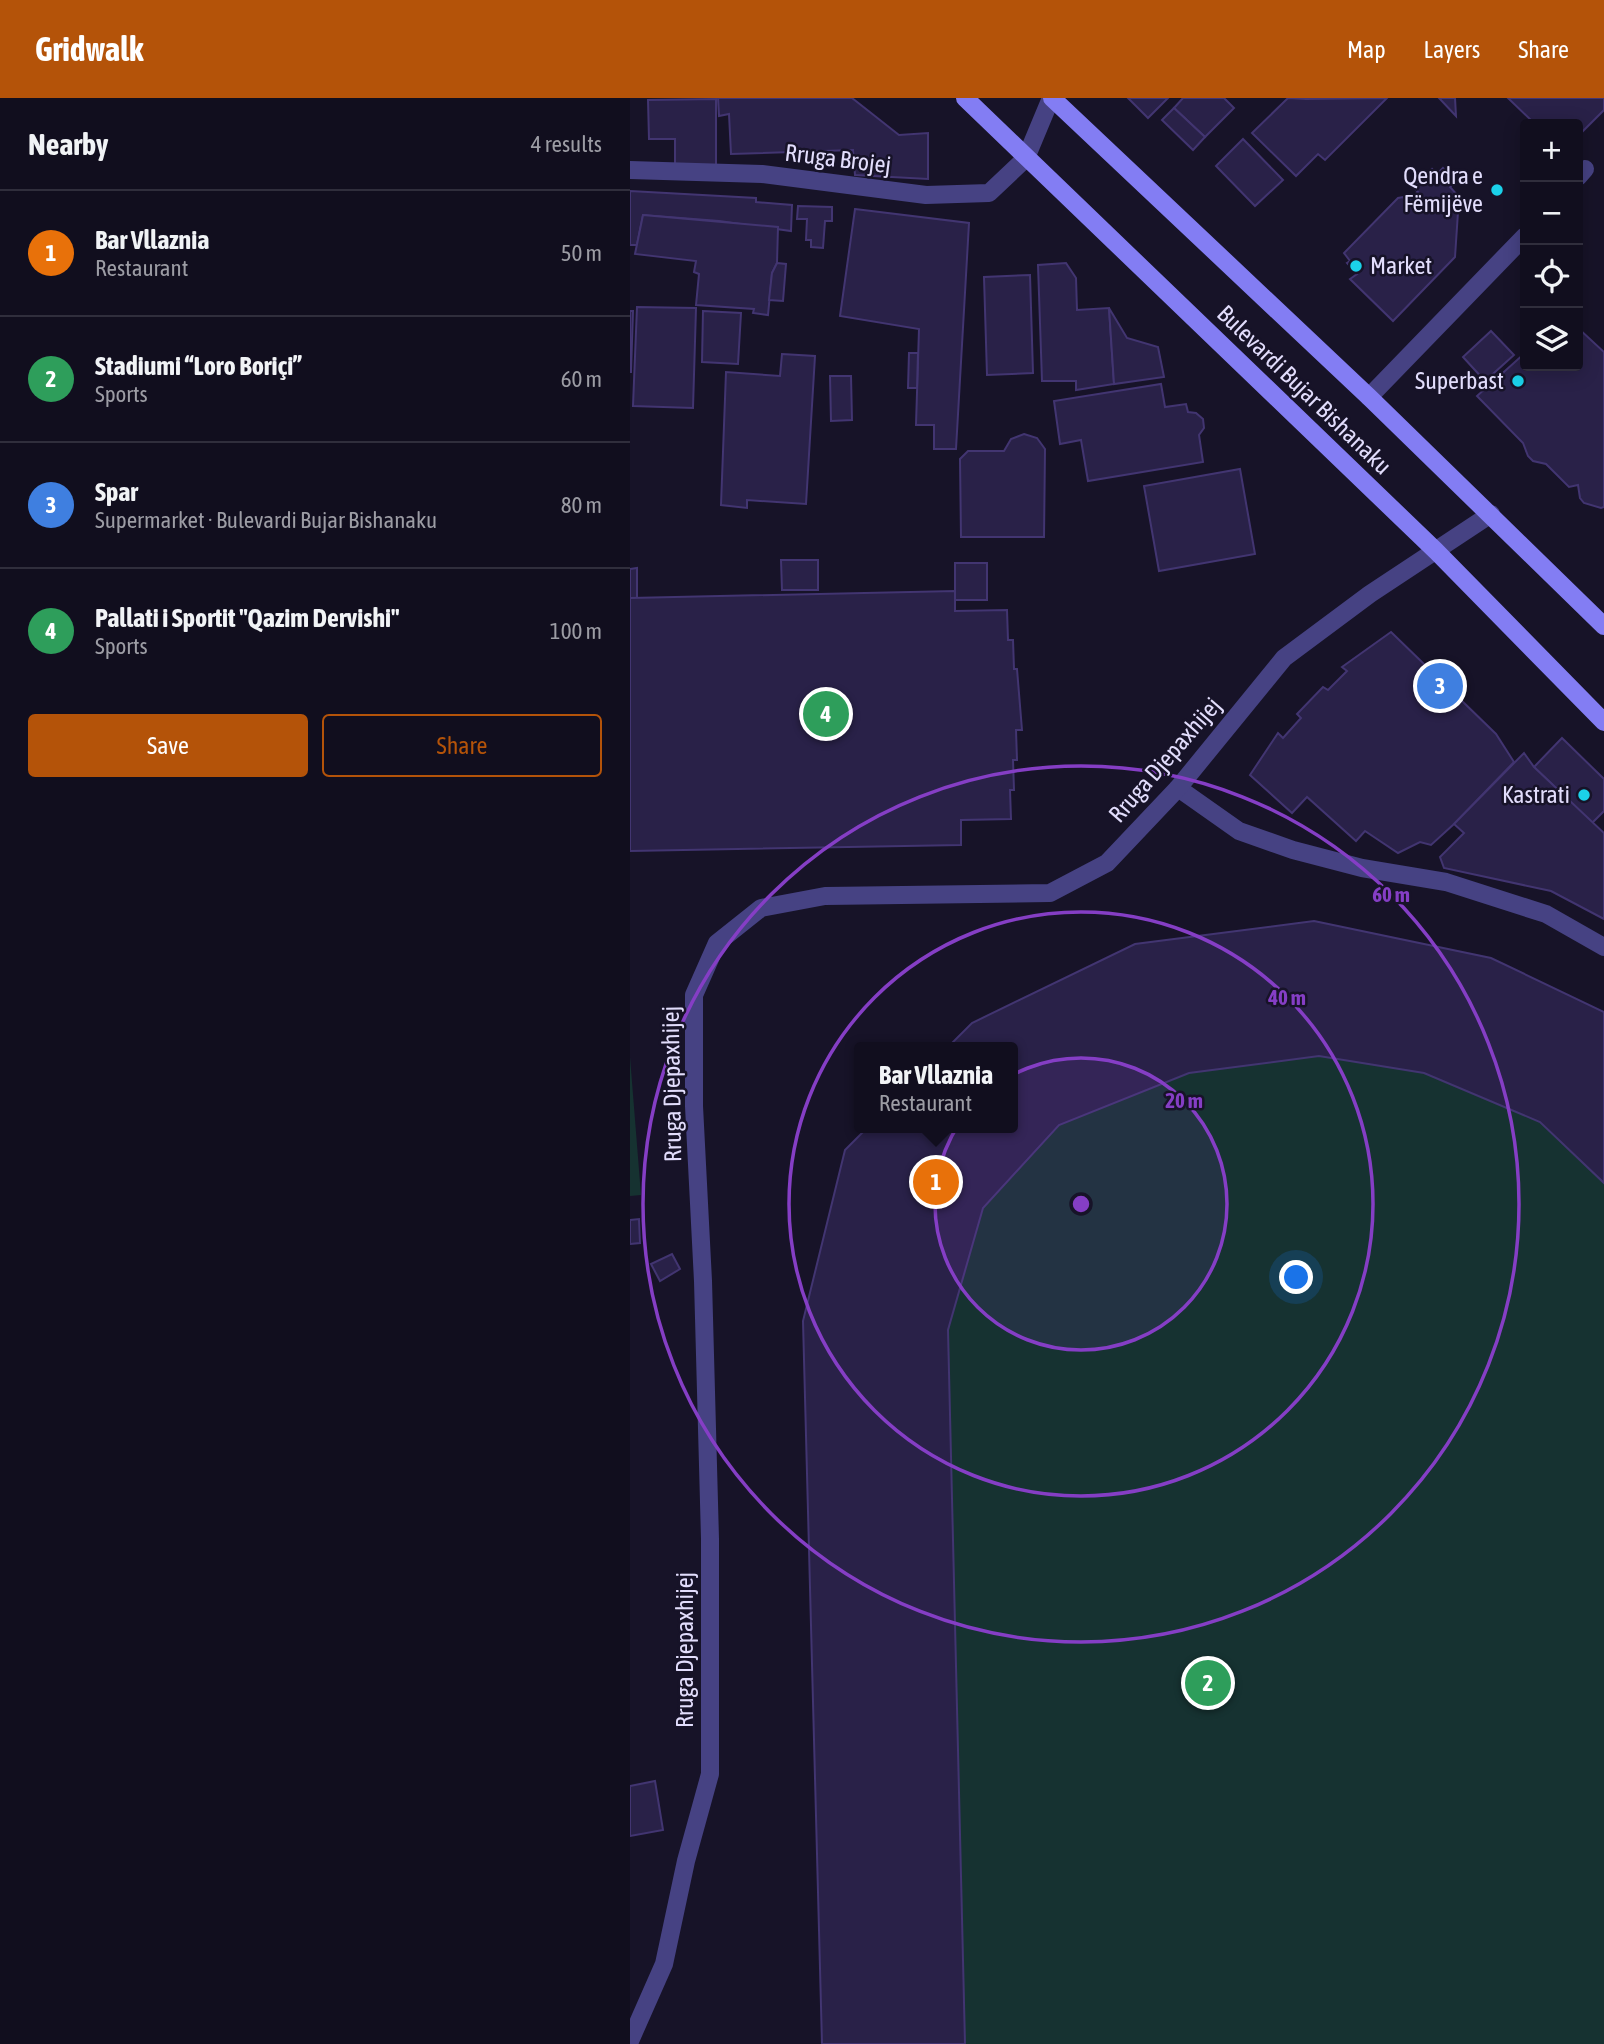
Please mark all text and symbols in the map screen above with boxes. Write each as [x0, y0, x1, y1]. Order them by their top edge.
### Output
text: Gridwalk [35, 30, 143, 68]
text: Map [1347, 36, 1386, 63]
text: Layers [1424, 36, 1480, 63]
text: Share [1518, 36, 1569, 63]
map controls [1520, 119, 1583, 371]
button: + [1520, 119, 1583, 182]
text: Nearby [28, 127, 108, 161]
text: 4 results [531, 131, 602, 157]
street label: Rruga Brojej [783, 139, 893, 178]
place label: Qendra e Fëmijëve [1403, 162, 1483, 217]
marker: Qendra e Fëmijëve [1489, 182, 1505, 198]
button: − [1520, 182, 1583, 245]
text: Bar Vllaznia [95, 225, 209, 255]
text: 1 [46, 240, 56, 266]
text: 50 m [561, 240, 602, 266]
button: locate [1520, 245, 1583, 308]
place label: Market [1370, 252, 1432, 279]
text: Restaurant [95, 255, 188, 281]
marker: Market [1348, 258, 1364, 274]
street label: Bulevardi Bujar Bishanaku [1212, 300, 1397, 480]
button: layers [1520, 308, 1583, 371]
text: Stadiumi “Loro Boriçi” [95, 351, 302, 381]
text: 2 [46, 366, 56, 392]
text: 60 m [561, 366, 602, 392]
place label: Superbast [1415, 367, 1504, 394]
marker: Superbast [1510, 373, 1526, 389]
text: Sports [95, 381, 148, 407]
text: Spar [95, 477, 138, 507]
text: 3 [46, 492, 56, 518]
text: 80 m [561, 492, 602, 518]
text: Supermarket · Bulevardi Bujar Bishanaku [95, 507, 437, 533]
text: Pallati i Sportit "Qazim Dervishi" [95, 603, 400, 633]
text: 4 [46, 618, 56, 644]
text: 100 m [550, 618, 602, 644]
text: Sports [95, 633, 148, 659]
pin: 3 [1417, 660, 1463, 712]
pin: 4 [803, 688, 849, 740]
street label: Rruga Djepaxhijej [1103, 692, 1226, 827]
button: Save [28, 714, 308, 777]
button: Share [322, 714, 602, 777]
place label: Kastrati [1502, 781, 1570, 808]
marker: Kastrati [1576, 787, 1592, 803]
text: 60 m [1372, 882, 1410, 906]
text: 40 m [1267, 985, 1306, 1009]
street label: Rruga Djepaxhijej [657, 1006, 686, 1162]
popup [854, 1042, 1018, 1133]
text: Bar Vllaznia [879, 1060, 993, 1090]
text: 20 m [1165, 1088, 1203, 1112]
text: Restaurant [879, 1090, 972, 1116]
pin: 1 [913, 1156, 959, 1208]
centre of rings [1069, 1192, 1093, 1216]
your location [1279, 1260, 1313, 1294]
street label: Rruga Djepaxhijej [671, 1572, 698, 1728]
pin: 2 [1185, 1657, 1231, 1709]

